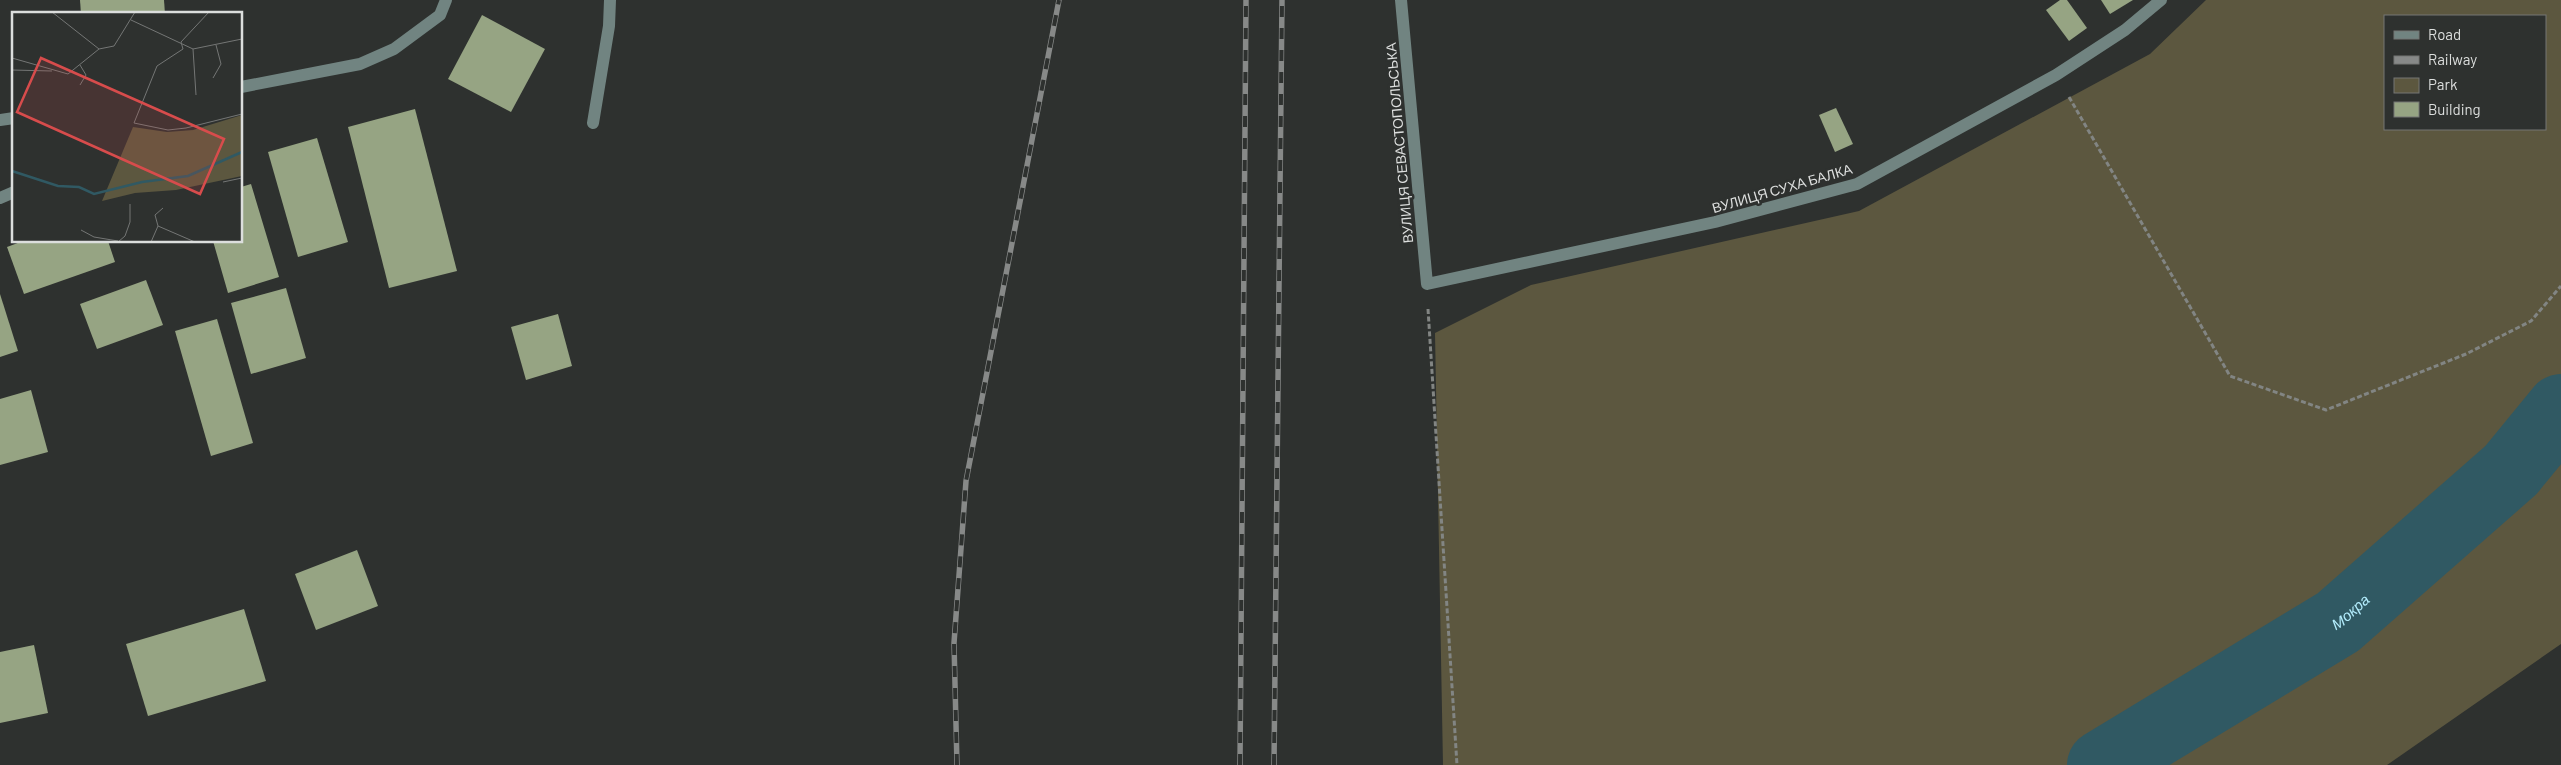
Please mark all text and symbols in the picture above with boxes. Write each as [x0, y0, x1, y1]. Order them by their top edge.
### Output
inset map [12, 12, 242, 242]
legend [2384, 15, 2546, 130]
text: Road [2428, 25, 2461, 43]
street label: ВУЛИЦЯ СЕВАСТОПОЛЬСЬКА [1382, 41, 1416, 244]
text: Railway [2428, 50, 2477, 68]
text: Park [2428, 75, 2458, 93]
text: Building [2428, 100, 2481, 118]
street label: ВУЛИЦЯ СУХА БАЛКА [1710, 160, 1855, 216]
water label: Мокра [2328, 590, 2373, 633]

